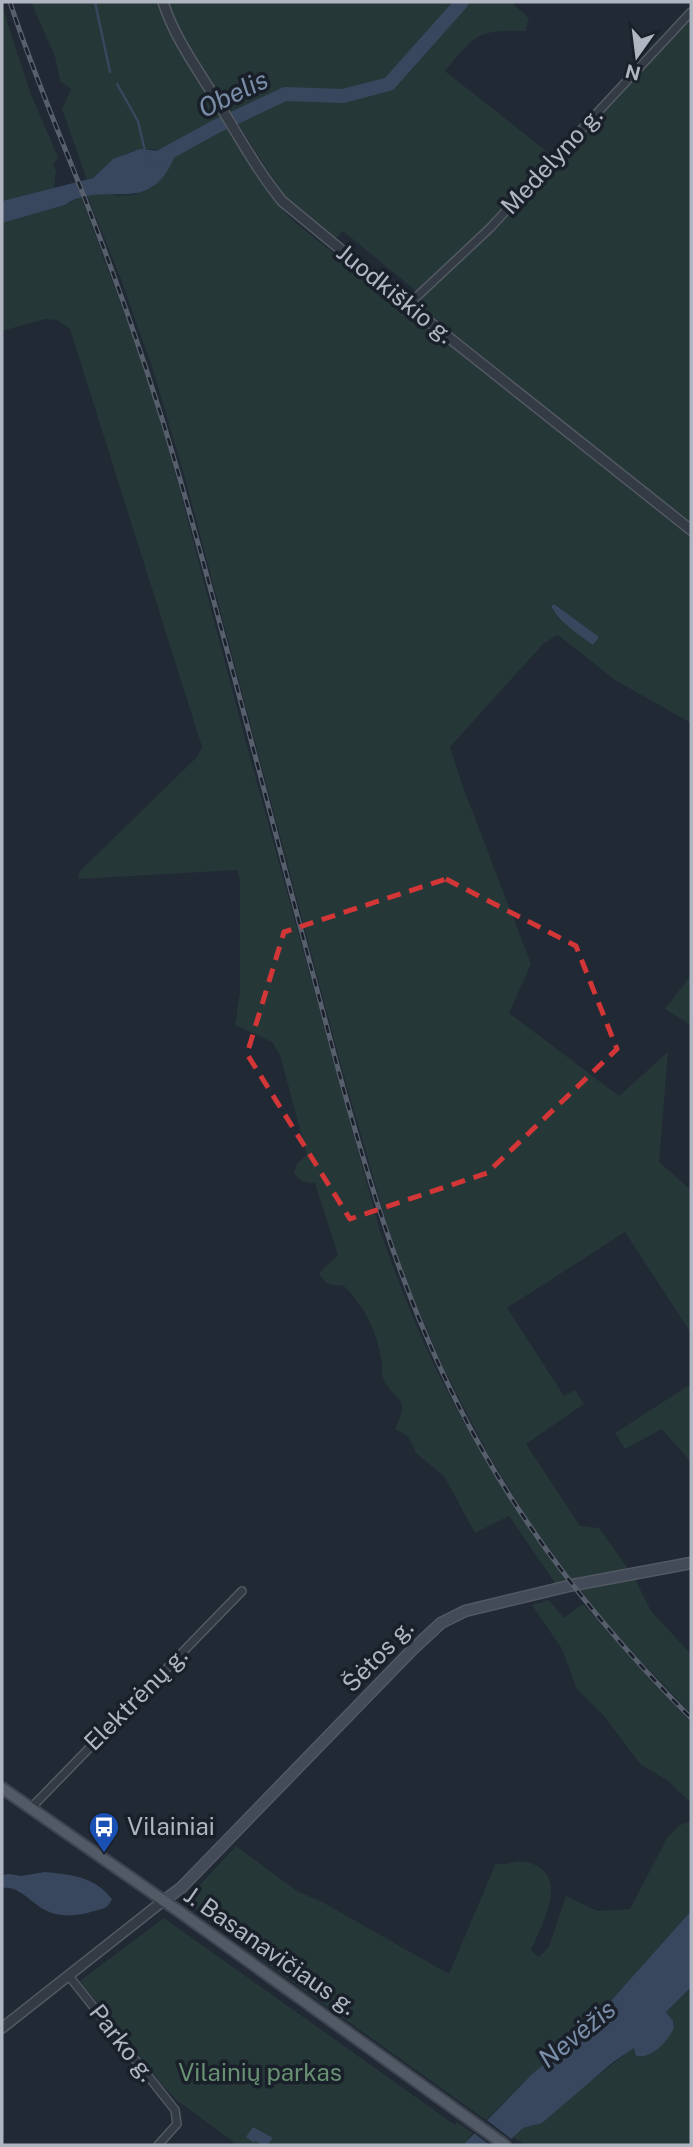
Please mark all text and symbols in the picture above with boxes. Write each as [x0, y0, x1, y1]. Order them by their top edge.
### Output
north arrow [602, 21, 672, 91]
text: N [623, 60, 643, 85]
water label: Obelis [193, 63, 273, 124]
street label: Medelyno g. [495, 101, 608, 219]
street label: Juodkiškio g. [332, 238, 460, 349]
street label: Šėtos g. [336, 1613, 419, 1697]
street label: Elektrėnų g. [78, 1641, 193, 1756]
bus stop icon: Vilainiai [87, 1810, 121, 1854]
place label: Vilainiai [127, 1812, 215, 1840]
street label: J. Basanavičiaus g. [179, 1880, 362, 2020]
water label: Nevėžis [532, 1993, 621, 2074]
street label: Parko g. [84, 1998, 162, 2087]
park label: Vilainių parkas [178, 2058, 342, 2086]

